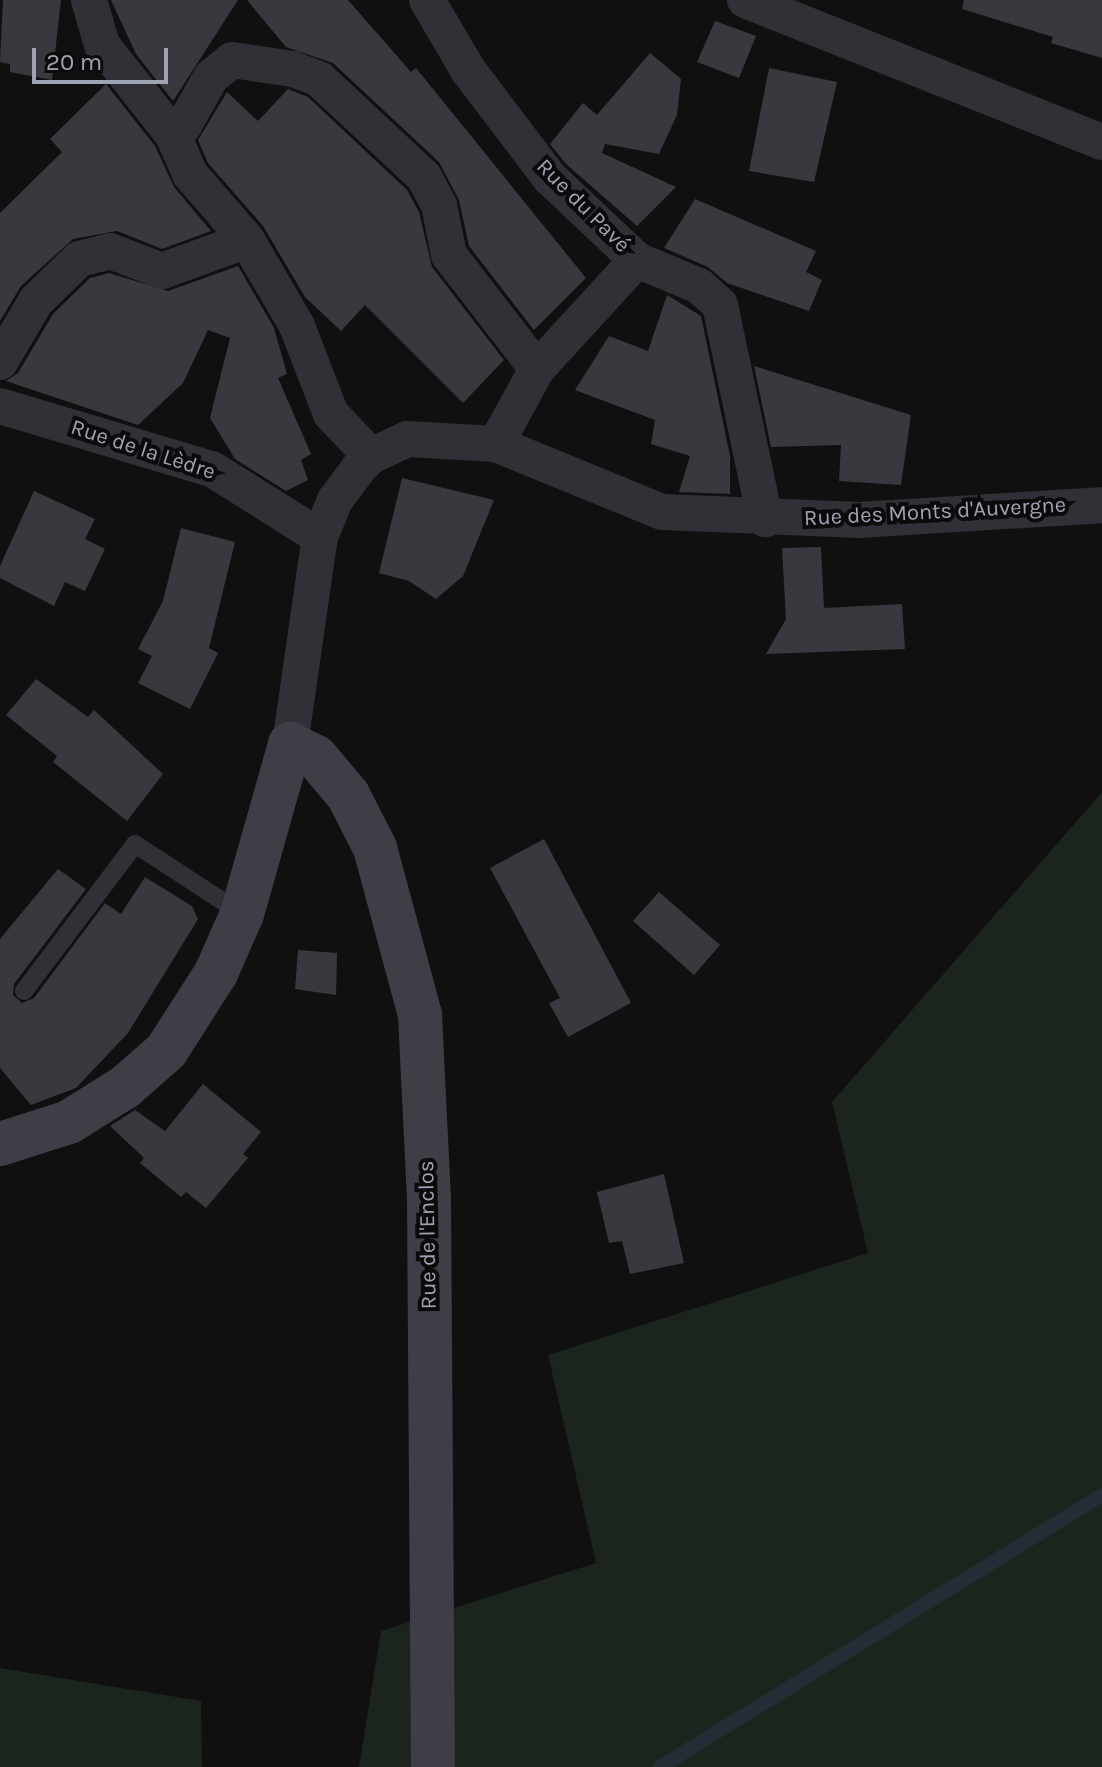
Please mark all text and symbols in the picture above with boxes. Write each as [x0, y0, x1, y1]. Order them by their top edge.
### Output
scale bar [36, 32, 172, 82]
text: 20 m [46, 48, 102, 76]
street label: Rue du Pavé [531, 154, 635, 258]
street label: Rue de la Lèdre [67, 414, 219, 486]
street label: Rue des Monts d'Auvergne [803, 492, 1067, 532]
street label: Rue de l'Enclos [414, 1160, 442, 1310]

